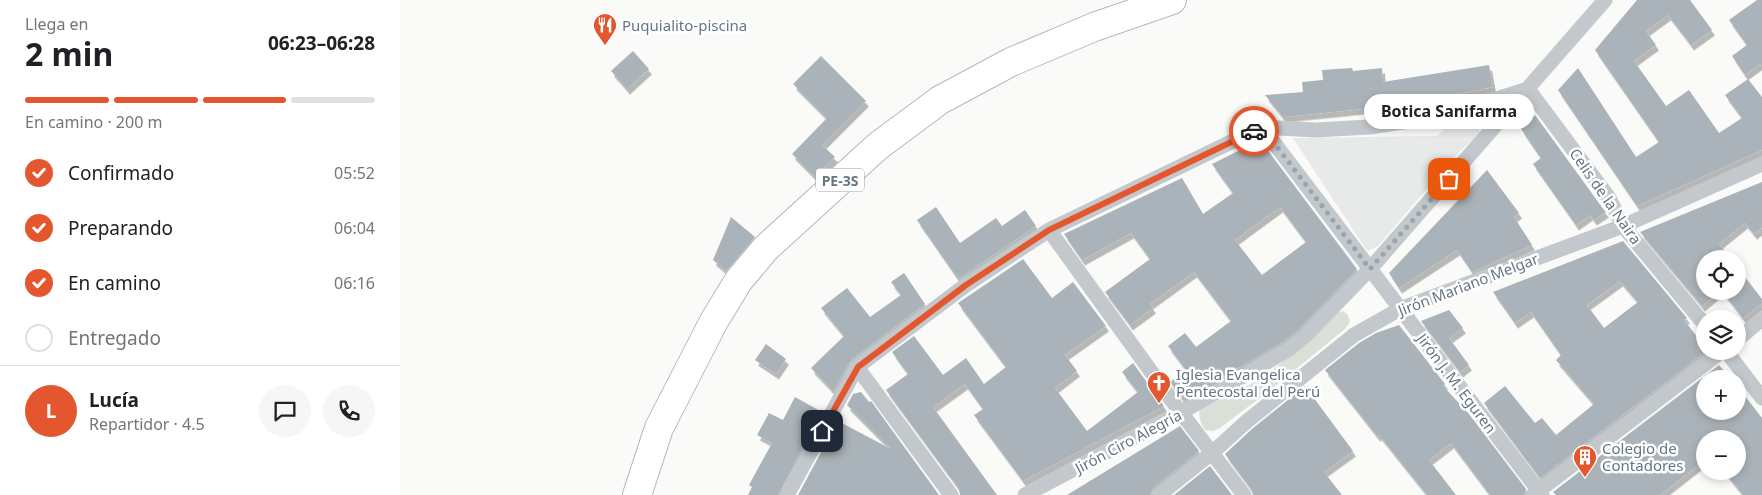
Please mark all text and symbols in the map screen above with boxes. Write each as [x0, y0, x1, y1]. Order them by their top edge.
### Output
restaurant icon: Puquialito-piscina [592, 12, 618, 46]
text: Llega en [25, 13, 88, 35]
place label: Puquialito-piscina [622, 15, 747, 35]
text: 06:23–06:28 [268, 30, 375, 56]
text: 2 min [25, 32, 113, 75]
callout: Botica Sanifarma [1364, 94, 1534, 129]
text: Botica Sanifarma [1381, 100, 1517, 122]
courier [1229, 106, 1279, 156]
text: En camino · 200 m [25, 111, 162, 133]
icon: car [1240, 117, 1268, 145]
street label: Celis de la Naira [1566, 144, 1646, 248]
pin [1428, 158, 1470, 200]
icon: check [25, 159, 53, 187]
text: Confirmado [68, 160, 174, 186]
text: 05:52 [334, 162, 375, 184]
icon: bag [1435, 165, 1463, 193]
road number: PE-3S [816, 168, 864, 192]
icon: check [25, 214, 53, 242]
text: Preparando [68, 215, 173, 241]
text: 06:04 [334, 217, 375, 239]
street label: Jirón Mariano Melgar [1393, 248, 1541, 321]
map controls [1696, 250, 1746, 480]
button: locate [1696, 250, 1746, 300]
icon: check [25, 269, 53, 297]
text: En camino [68, 270, 161, 296]
text: 06:16 [334, 272, 375, 294]
button: layers [1696, 310, 1746, 360]
text: Entregado [68, 325, 161, 351]
street label: Jirón J. M. Eguren [1412, 327, 1501, 437]
place label: Iglesia Evangelica Pentecostal del Perú [1176, 364, 1320, 401]
church icon: Iglesia Evangelica Pentecostal del Perú [1146, 370, 1172, 404]
button: + [1696, 370, 1746, 420]
button: chat [259, 385, 311, 437]
button: phone [323, 385, 375, 437]
text: Lucía [89, 387, 139, 413]
text: L [46, 398, 56, 424]
street label: Jirón Ciro Alegría [1069, 404, 1185, 478]
pin [801, 410, 843, 452]
text: Repartidor · 4.5 [89, 413, 205, 435]
icon: home [808, 417, 836, 445]
button: − [1696, 430, 1746, 480]
place label: Colegio de Contadores [1602, 438, 1684, 475]
building icon: Colegio de Contadores [1572, 444, 1598, 478]

